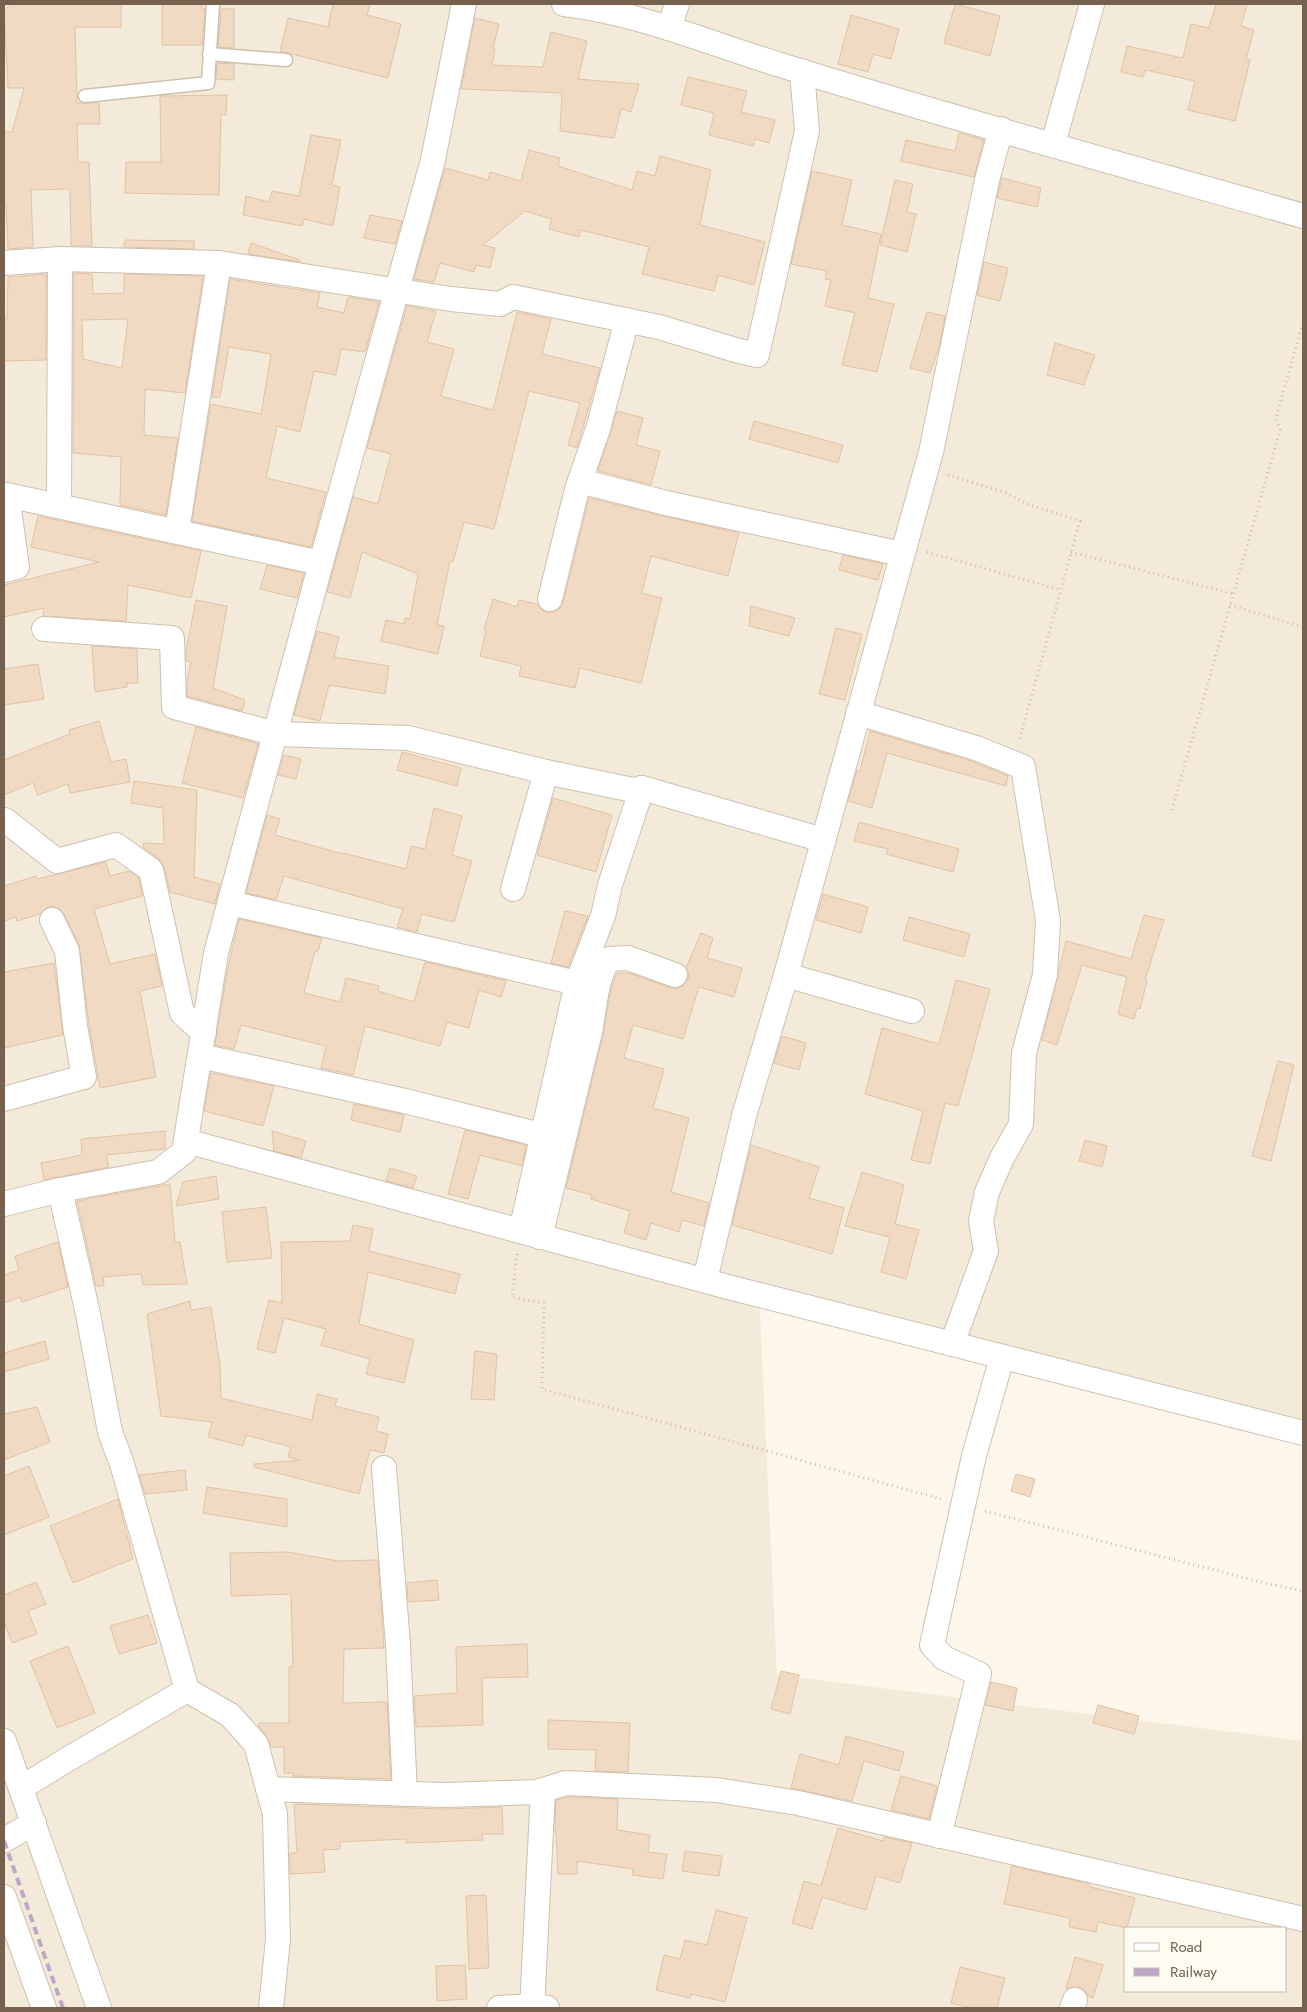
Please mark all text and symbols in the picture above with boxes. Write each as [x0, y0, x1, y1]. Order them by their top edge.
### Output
legend [1124, 1927, 1287, 1992]
text: Road [1170, 1936, 1202, 1958]
text: Railway [1170, 1961, 1217, 1983]

